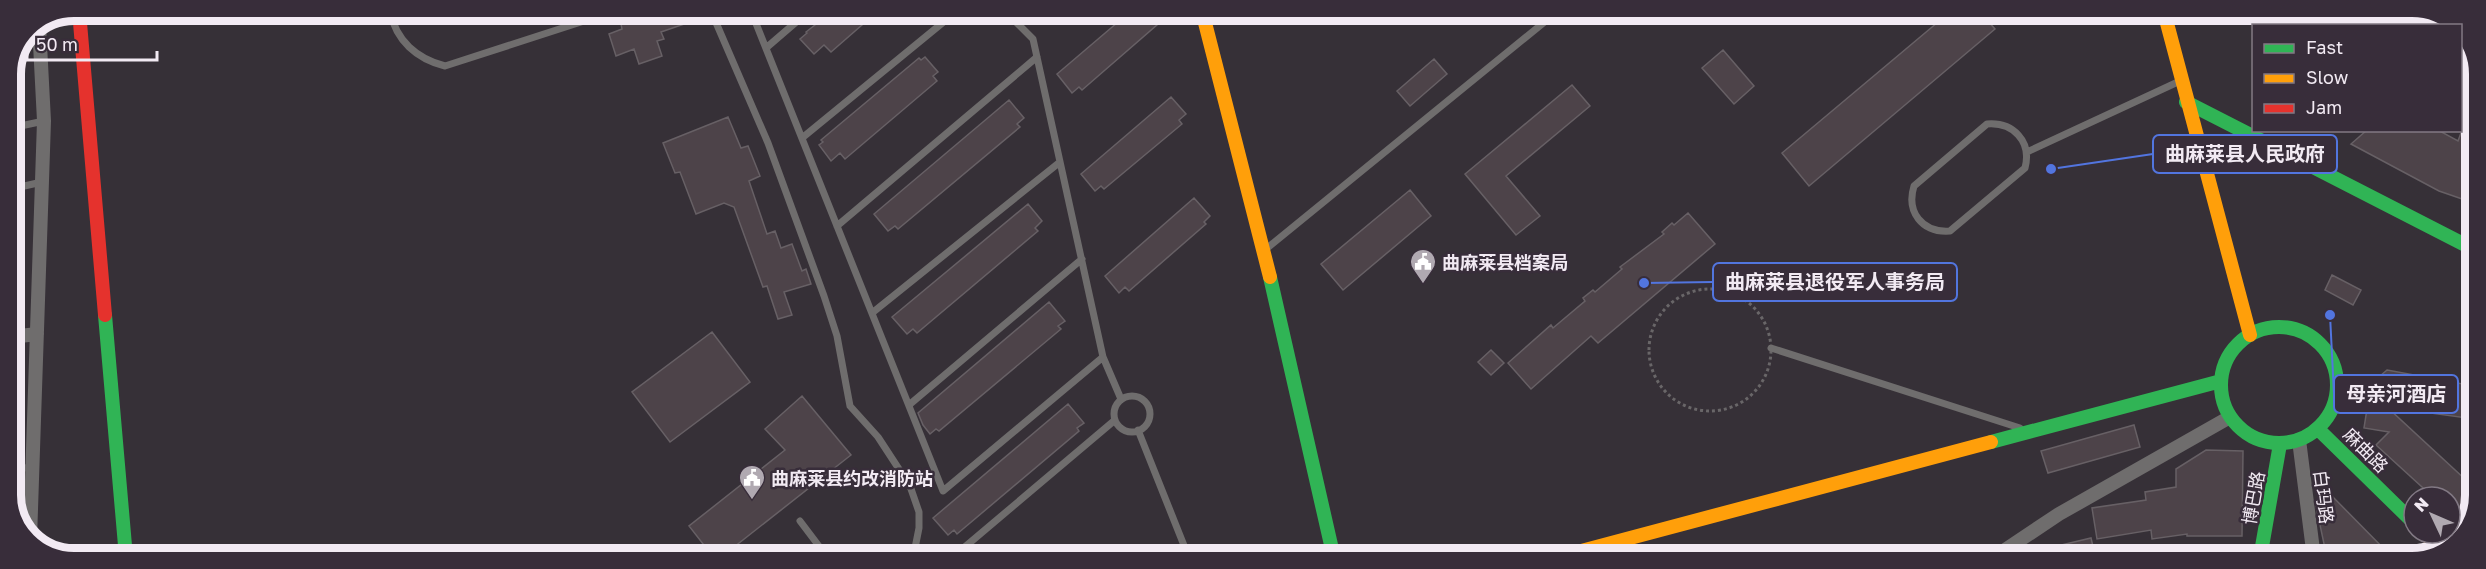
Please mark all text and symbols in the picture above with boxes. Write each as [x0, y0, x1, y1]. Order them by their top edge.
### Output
scale bar [27, 24, 158, 62]
legend [2252, 24, 2462, 132]
text: 50 m [36, 33, 78, 55]
text: Fast [2306, 36, 2343, 58]
text: Slow [2306, 66, 2349, 88]
text: Jam [2306, 96, 2342, 118]
callout: 曲麻莱县人民政府 [2153, 135, 2337, 173]
text: 曲麻莱县人民政府 [2165, 141, 2325, 165]
public building icon: 曲麻莱县档案局 [1408, 247, 1438, 285]
place label: 曲麻莱县档案局 [1442, 251, 1568, 273]
callout: 曲麻莱县退役军人事务局 [1713, 263, 1957, 301]
text: 曲麻莱县退役军人事务局 [1725, 269, 1945, 293]
callout: 母亲河酒店 [2334, 375, 2458, 413]
text: 母亲河酒店 [2346, 381, 2446, 405]
street label: 麻曲路 [2339, 423, 2393, 477]
public building icon: 曲麻莱县约改消防站 [737, 463, 767, 501]
place label: 曲麻莱县约改消防站 [771, 467, 933, 489]
street label: 白玛路 [2310, 469, 2338, 525]
street label: 博巴路 [2237, 470, 2269, 526]
north arrow [2402, 485, 2462, 545]
text: N [2410, 493, 2433, 516]

